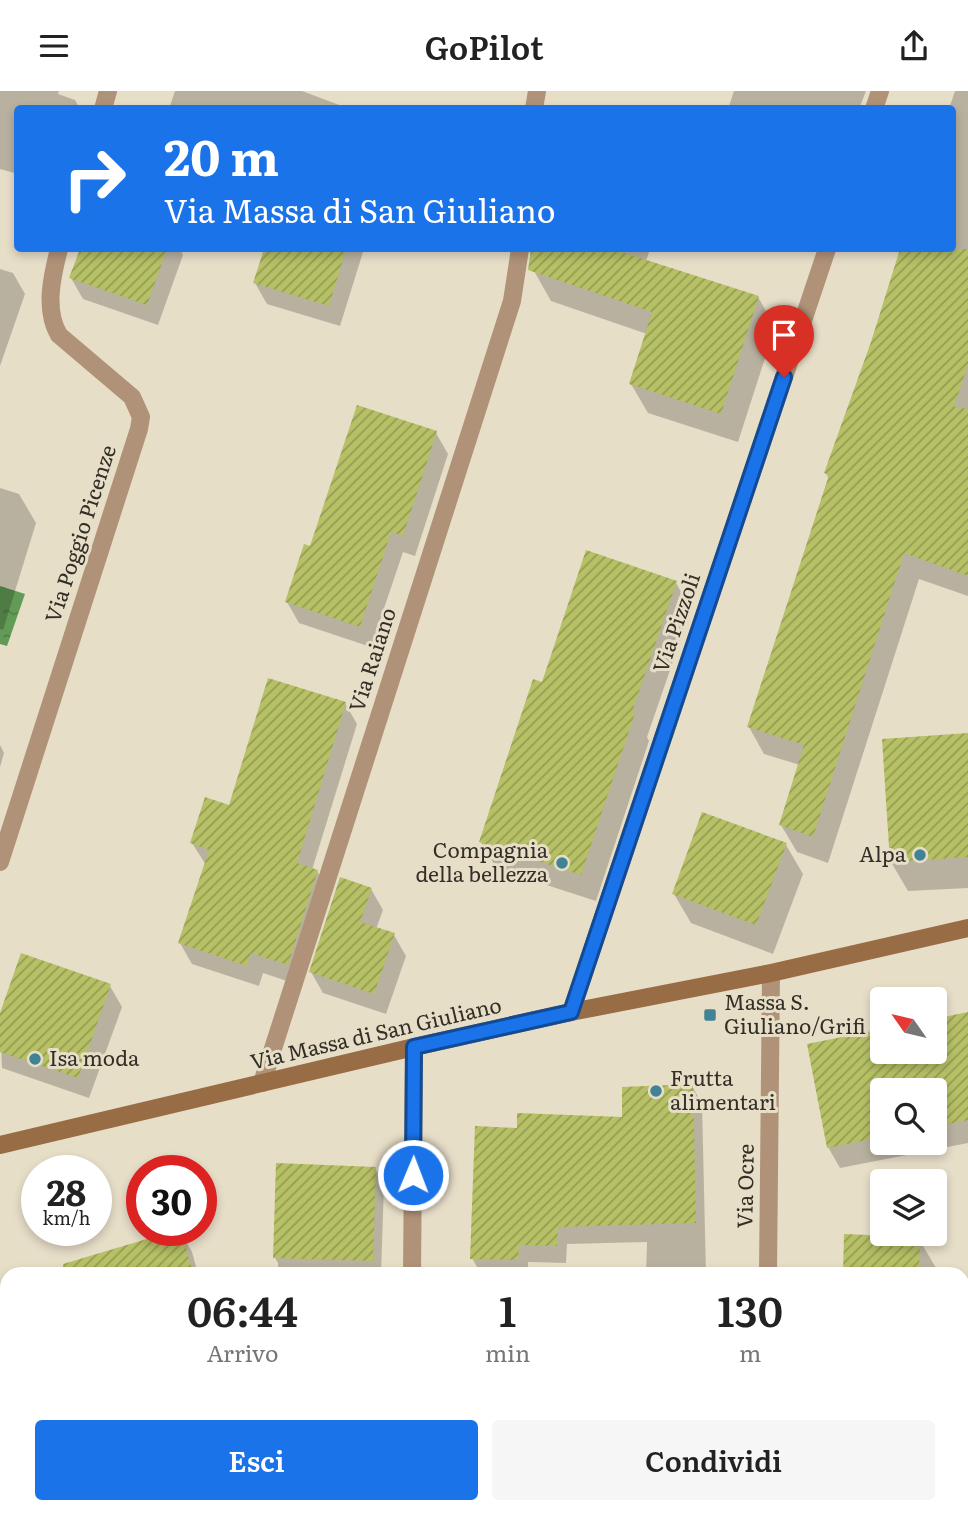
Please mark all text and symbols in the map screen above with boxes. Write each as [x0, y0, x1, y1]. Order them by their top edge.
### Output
text: GoPilot [424, 22, 544, 70]
icon: menu [35, 27, 73, 65]
icon: share [895, 27, 933, 65]
text: 20 m [164, 118, 279, 191]
icon: right [49, 133, 140, 224]
text: Via Massa di San Giuliano [164, 185, 555, 233]
pin [754, 305, 814, 377]
icon: arrive [765, 316, 803, 354]
street label: Via Poggio Picenze [35, 440, 122, 626]
street label: Via Pizzoli [643, 568, 706, 676]
street label: Via Raiano [339, 603, 402, 715]
place label: Compagnia della bellezza [415, 833, 549, 888]
place label: Alpa [859, 837, 907, 868]
marker: Alpa [912, 847, 928, 863]
marker: Compagnia della bellezza [554, 855, 570, 871]
place label: Massa S. Giuliano/Grifi [724, 985, 866, 1040]
north arrow [870, 987, 947, 1064]
map controls [870, 987, 947, 1246]
street label: Via Massa di San Giuliano [247, 988, 504, 1076]
marker: Massa S. Giuliano/Grifi [702, 1007, 718, 1023]
place label: Isa moda [49, 1041, 140, 1072]
marker: Isa moda [27, 1051, 43, 1067]
place label: Frutta alimentari [670, 1061, 776, 1116]
button: search [870, 1078, 947, 1155]
marker: Frutta alimentari [648, 1083, 664, 1099]
position arrow [376, 1138, 450, 1212]
street label: Via Ocre [727, 1143, 760, 1229]
speed limit sign: 30 [126, 1155, 217, 1246]
text: 28 [47, 1165, 86, 1217]
button: layers [870, 1169, 947, 1246]
text: km/h [43, 1204, 90, 1231]
text: 06:44 [187, 1278, 298, 1340]
text: 1 [499, 1278, 516, 1340]
text: 130 [717, 1278, 783, 1340]
text: Arrivo [207, 1335, 278, 1369]
text: min [485, 1335, 530, 1369]
text: m [739, 1335, 761, 1369]
button: Esci [35, 1420, 478, 1500]
button: Condividi [492, 1420, 935, 1500]

